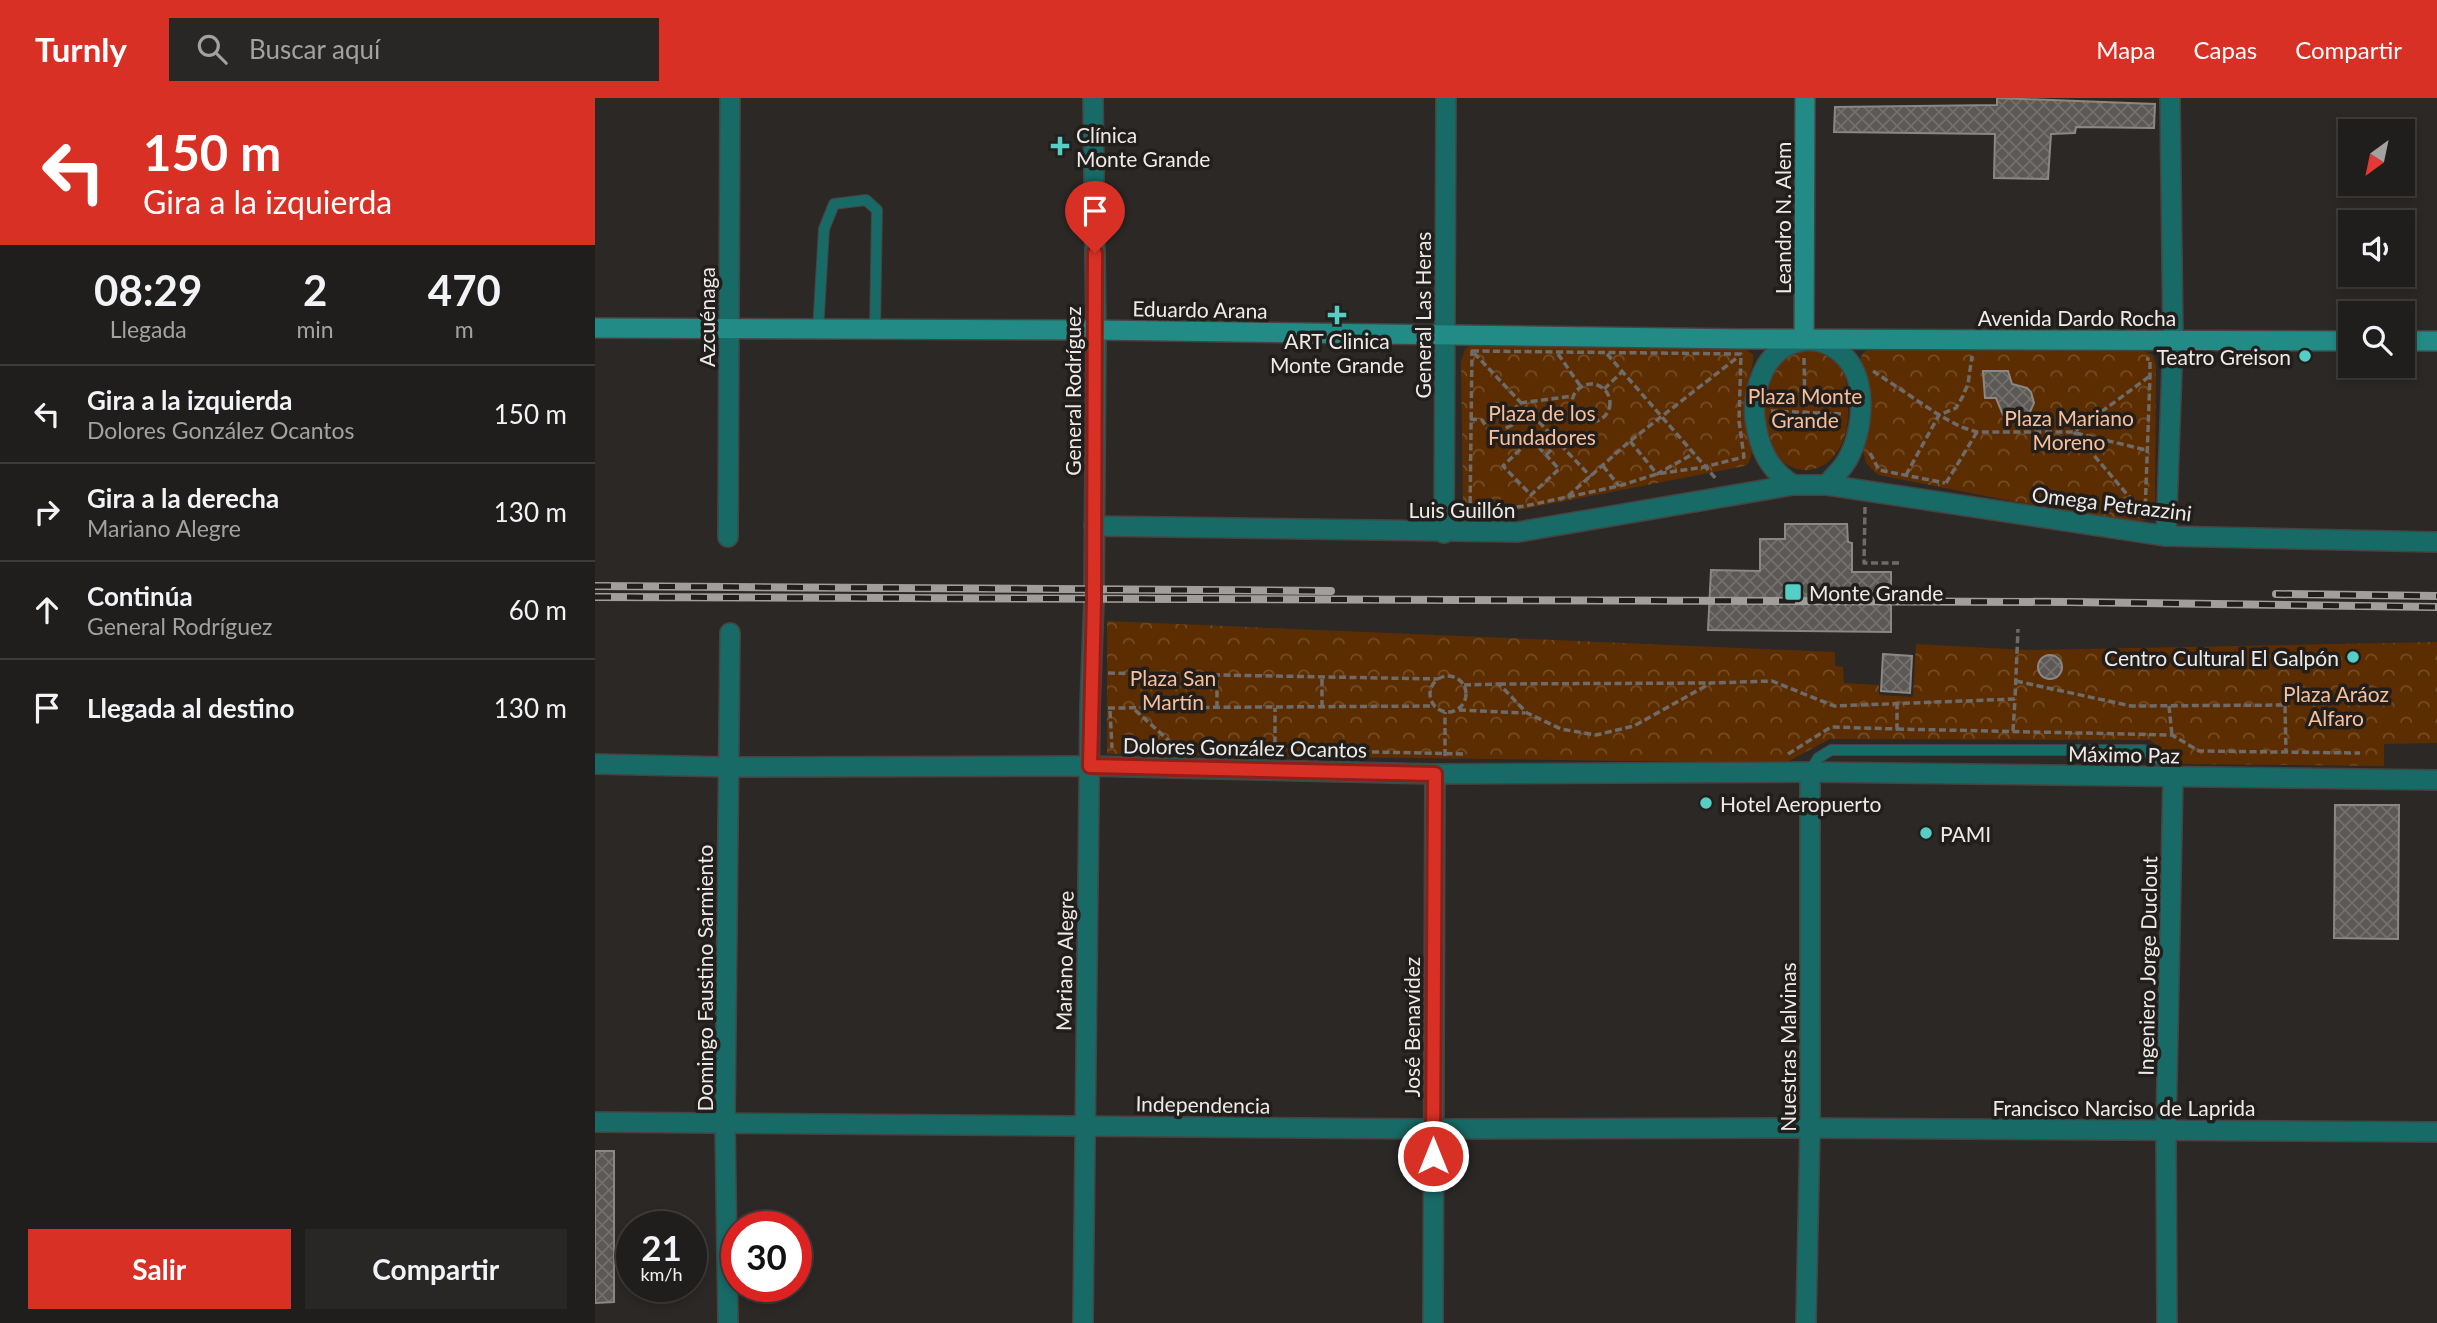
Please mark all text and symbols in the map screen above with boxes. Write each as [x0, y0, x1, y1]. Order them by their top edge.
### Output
search box [169, 18, 659, 81]
text: Turnly [35, 29, 127, 69]
icon: search [193, 30, 231, 68]
text: Buscar aquí [249, 33, 380, 65]
text: Mapa [2096, 35, 2155, 64]
text: Capas [2193, 35, 2257, 64]
text: Compartir [2295, 35, 2402, 64]
north arrow [2338, 119, 2415, 196]
map controls [2338, 119, 2415, 378]
place label: Clínica Monte Grande [1076, 122, 1210, 171]
text: 150 m [143, 123, 281, 181]
icon: left [28, 126, 119, 217]
marker: Clínica Monte Grande [1050, 136, 1070, 156]
street label: Leandro N. Alem [1770, 142, 1795, 294]
pin [1065, 181, 1125, 253]
text: Gira a la izquierda [143, 182, 392, 221]
icon: arrive [1076, 192, 1114, 230]
button: sound [2338, 210, 2415, 287]
street label: General Las Heras [1410, 232, 1435, 398]
text: 08:29 [94, 265, 202, 315]
text: 2 [303, 265, 327, 315]
text: 470 [428, 265, 501, 315]
street label: Azcuénaga [694, 267, 719, 367]
street label: Eduardo Arana [1132, 295, 1268, 323]
button: search [2338, 301, 2415, 378]
marker: ART Clinica Monte Grande [1327, 305, 1347, 325]
street label: Avenida Dardo Rocha [1978, 305, 2176, 330]
street label: General Rodríguez [1060, 306, 1085, 476]
text: Llegada [110, 315, 187, 343]
text: min [296, 315, 334, 343]
text: m [455, 315, 474, 343]
place label: ART Clinica Monte Grande [1270, 328, 1404, 377]
place label: Teatro Greison [2157, 344, 2291, 369]
marker: Teatro Greison [2297, 348, 2313, 364]
park label: Plaza Monte Grande [1748, 383, 1862, 432]
text: Gira a la izquierda [87, 384, 293, 416]
icon: left [28, 395, 66, 433]
text: 150 m [494, 398, 567, 430]
park label: Plaza de los Fundadores [1488, 400, 1596, 449]
park label: Plaza Mariano Moreno [2004, 405, 2134, 454]
text: Dolores González Ocantos [87, 416, 355, 444]
street label: Omega Petrazzini [2031, 481, 2193, 525]
text: Gira a la derecha [87, 482, 279, 514]
icon: right [28, 493, 66, 531]
text: 130 m [494, 496, 567, 528]
street label: Luis Guillón [1409, 497, 1515, 522]
text: Mariano Alegre [87, 514, 241, 542]
text: Continúa [87, 580, 193, 612]
place label: Monte Grande [1809, 580, 1943, 605]
marker: Monte Grande [1783, 582, 1803, 602]
icon: ahead [28, 591, 66, 629]
text: 60 m [509, 594, 567, 626]
text: General Rodríguez [87, 612, 273, 640]
place label: Centro Cultural El Galpón [2104, 645, 2339, 670]
marker: Centro Cultural El Galpón [2345, 649, 2361, 665]
park label: Plaza San Martín [1130, 665, 1216, 714]
park label: Plaza Aráoz Alfaro [2283, 681, 2389, 730]
icon: arrive [28, 689, 66, 727]
text: Llegada al destino [87, 692, 294, 724]
text: 130 m [494, 692, 567, 724]
street label: Dolores González Ocantos [1123, 732, 1367, 762]
street label: Máximo Paz [2068, 741, 2180, 767]
place label: Hotel Aeropuerto [1720, 791, 1881, 816]
marker: Hotel Aeropuerto [1698, 795, 1714, 811]
place label: PAMI [1940, 821, 1991, 846]
marker: PAMI [1918, 825, 1934, 841]
street label: Domingo Faustino Sarmiento [692, 844, 717, 1112]
street label: Ingeniero Jorge Duclout [2133, 855, 2161, 1076]
street label: Mariano Alegre [1050, 891, 1078, 1031]
street label: José Benavídez [1399, 957, 1424, 1097]
street label: Nuestras Malvinas [1775, 962, 1800, 1132]
street label: Independencia [1135, 1090, 1271, 1118]
street label: Francisco Narciso de Laprida [1993, 1095, 2255, 1120]
position arrow [1396, 1119, 1470, 1193]
speed limit sign: 30 [721, 1211, 812, 1302]
text: 21 [641, 1226, 682, 1268]
button: Salir [28, 1229, 291, 1309]
button: Compartir [305, 1229, 567, 1309]
text: km/h [640, 1263, 683, 1285]

